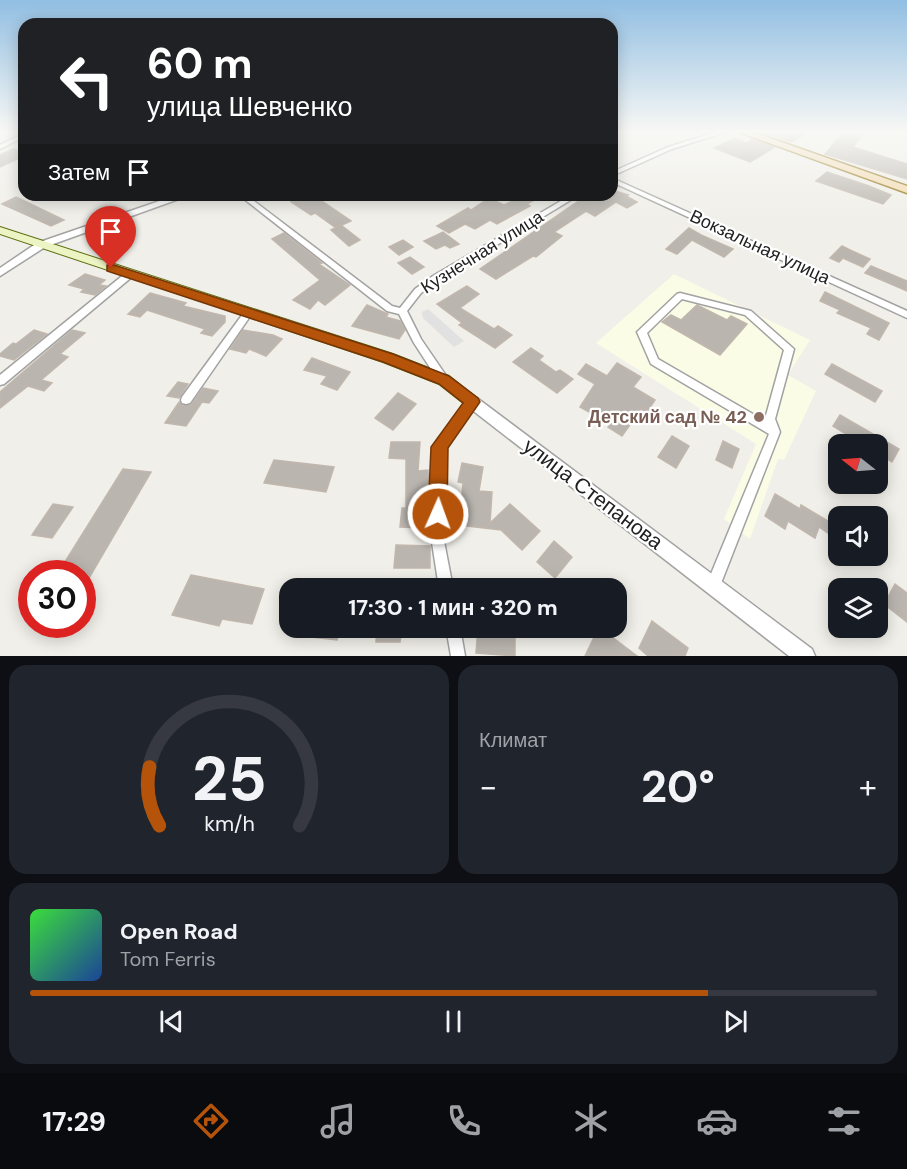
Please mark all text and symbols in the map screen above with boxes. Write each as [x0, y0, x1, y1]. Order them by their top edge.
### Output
text: 60 m [147, 36, 253, 91]
icon: left [48, 42, 126, 120]
text: улица Шевченко [147, 89, 352, 124]
icon: arrive [122, 156, 155, 189]
text: Затем [48, 158, 110, 187]
street label: Кузнечная улица [416, 204, 549, 299]
street label: Вокзальная улица [686, 204, 835, 290]
pin [85, 206, 136, 268]
icon: arrive [94, 215, 127, 248]
place label: Детский сад № 42 [588, 405, 747, 429]
marker: Детский сад № 42 [752, 410, 766, 424]
street label: улица Степанова [517, 432, 669, 556]
north arrow [828, 434, 888, 494]
map controls [828, 434, 888, 638]
position arrow [406, 482, 470, 546]
button: sound [828, 506, 888, 566]
speed limit sign: 30 [18, 560, 96, 638]
button: layers [828, 578, 888, 638]
text: 17:30 · 1 мин · 320 m [348, 593, 558, 622]
text: Климат [479, 727, 547, 753]
text: 25 [192, 738, 266, 819]
text: 20° [641, 757, 715, 816]
text: − [479, 765, 497, 808]
text: + [859, 765, 877, 808]
text: km/h [204, 811, 254, 839]
text: Open Road [120, 917, 238, 946]
text: Tom Ferris [120, 946, 216, 972]
icon: previous [155, 1005, 188, 1038]
icon: pause [437, 1005, 470, 1038]
icon: next [719, 1005, 752, 1038]
icon: directions [190, 1100, 232, 1142]
icon: music [317, 1100, 359, 1142]
icon: phone [443, 1100, 485, 1142]
icon: climate [570, 1100, 612, 1142]
icon: car [696, 1100, 738, 1142]
icon: filters [823, 1100, 865, 1142]
text: 17:29 [42, 1104, 106, 1139]

